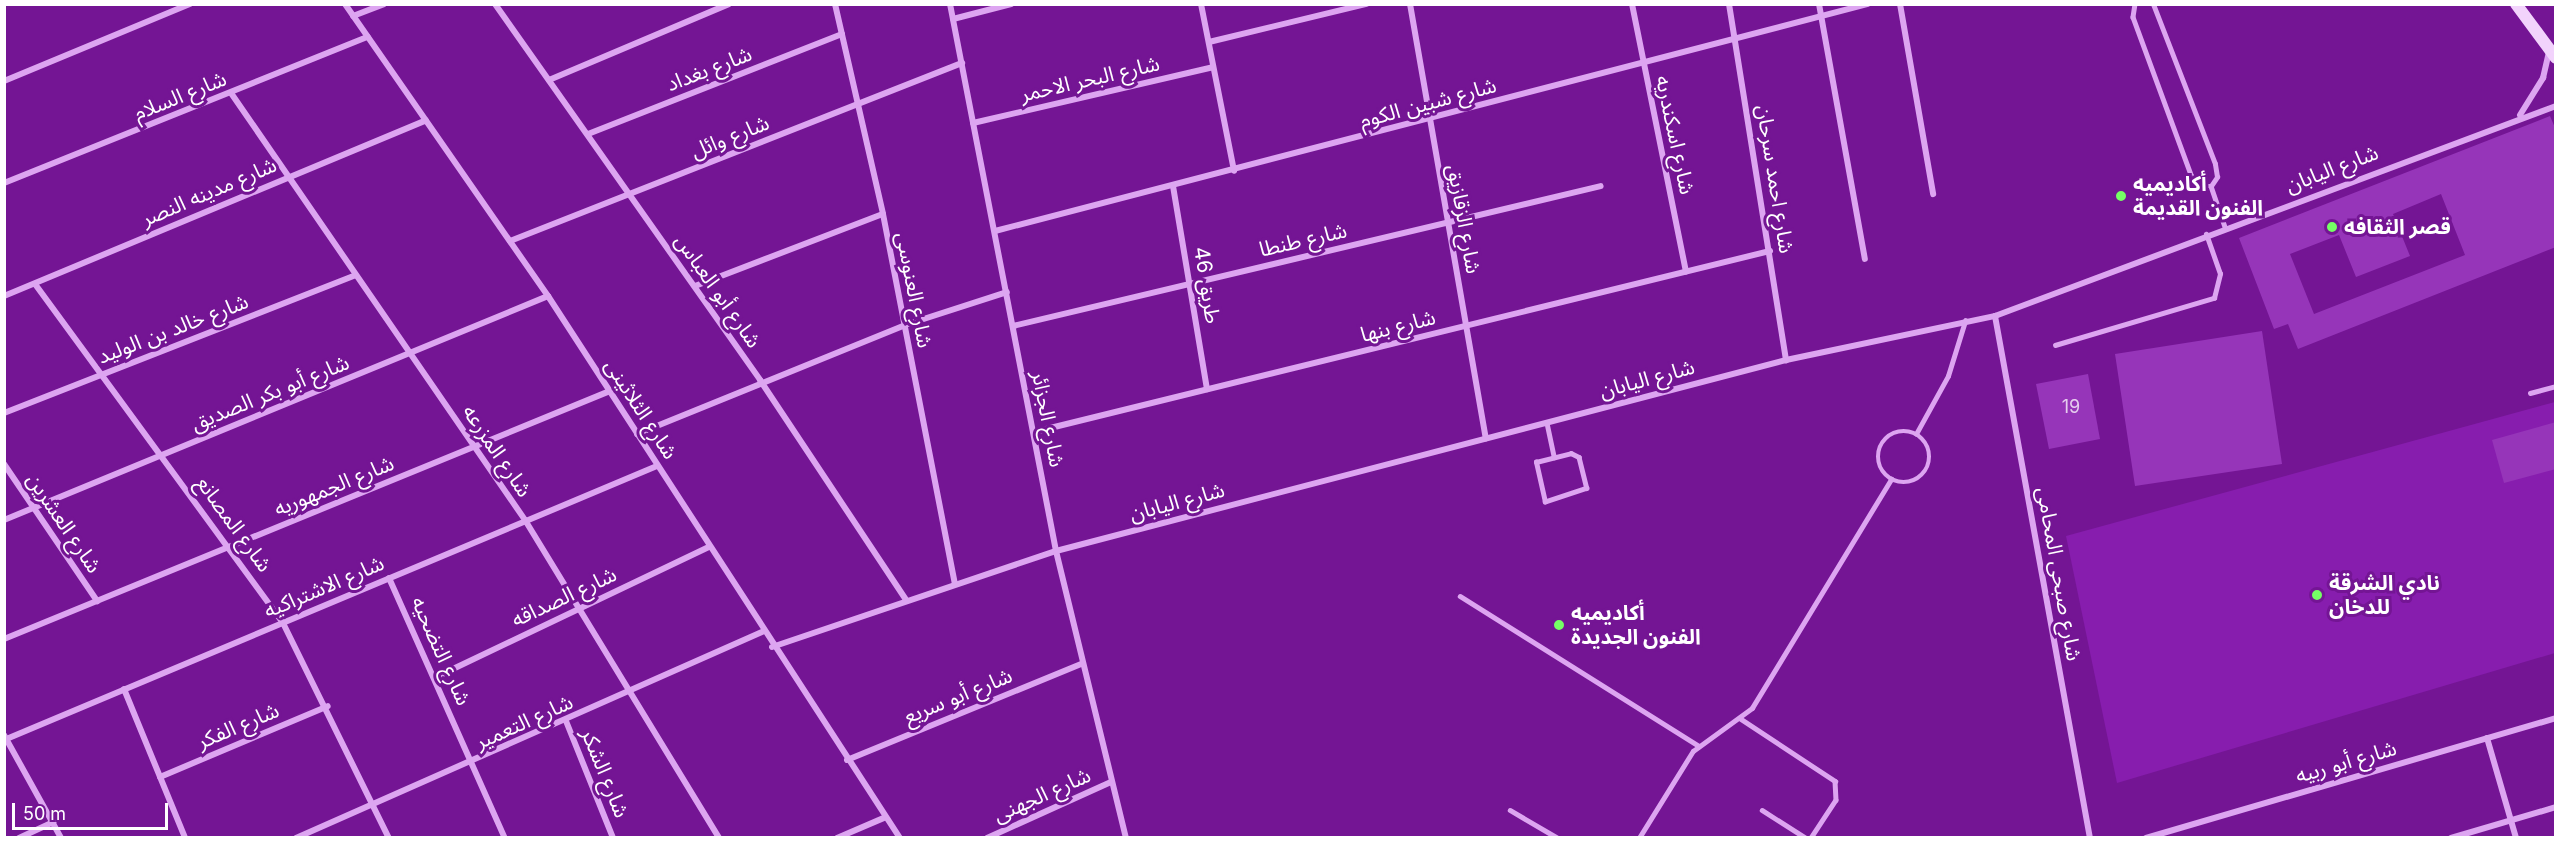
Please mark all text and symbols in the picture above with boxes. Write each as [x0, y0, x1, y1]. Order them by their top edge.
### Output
street label: شارع بغداد [663, 41, 755, 97]
street label: شارع البحر الاحمر [1018, 51, 1162, 107]
street label: شارع السلام [130, 66, 230, 126]
street label: شارع شبين الكوم [1357, 73, 1499, 133]
street label: شارع اسكندريه [1650, 73, 1700, 197]
street label: شارع احمد سرحان [1751, 103, 1799, 255]
street label: شارع وائل [687, 110, 773, 164]
street label: شارع اليابان [2282, 140, 2382, 198]
street label: شارع مدينه النصر [138, 152, 280, 232]
street label: شارع الزقازيق [1442, 162, 1486, 276]
place label: أكاديميه الفنون القديمة [2133, 171, 2263, 221]
marker: أكاديميه الفنون القديمة [2114, 189, 2128, 203]
place label: قصر الثقافه [2344, 214, 2451, 240]
street label: شارع طنطا [1257, 218, 1349, 262]
marker: قصر الثقافه [2325, 220, 2339, 234]
street label: شارع أبو العباس [669, 229, 767, 353]
street label: شارع العنوسى [890, 230, 938, 350]
street label: طريق 46 [1188, 245, 1226, 325]
street label: شارع خالد بن الوليد [94, 289, 252, 369]
street label: شارع بنها [1358, 305, 1438, 347]
street label: شارع أبو بكر الصديق [187, 350, 353, 436]
street label: شارع الثلاثينى [599, 354, 683, 464]
street label: شارع اليابان [1597, 354, 1697, 404]
street label: شارع الجزائر [1026, 369, 1070, 469]
house number: 19 [2062, 396, 2080, 418]
street label: شارع المزرعه [457, 400, 537, 502]
street label: شارع الجمهوريه [270, 451, 398, 521]
street label: شارع العشرين [21, 468, 107, 578]
street label: شارع المصانع [191, 471, 277, 577]
street label: شارع اليابان [1127, 477, 1227, 527]
street label: شارع صبحى المحامى [2031, 485, 2087, 663]
street label: شارع الاشتراكيه [260, 550, 388, 624]
street label: شارع الصداقه [507, 562, 621, 632]
place label: نادي الشرقة للدخان [2329, 570, 2440, 620]
marker: نادي الشرقة للدخان [2310, 588, 2324, 602]
street label: شارع التضحيه [406, 593, 476, 709]
place label: أكاديميه الفنون الجديدة [1571, 600, 1701, 650]
marker: أكاديميه الفنون الجديدة [1552, 618, 1566, 632]
street label: شارع أبو سريع [900, 663, 1016, 729]
street label: شارع التعمير [471, 689, 577, 755]
street label: شارع الفكر [193, 697, 283, 755]
street label: شارع الشكر [576, 725, 634, 821]
street label: شارع أبو ربيه [2293, 736, 2399, 788]
street label: شارع الجهنى [989, 762, 1095, 828]
scale bar [15, 791, 171, 829]
text: 50 m [23, 803, 66, 824]

